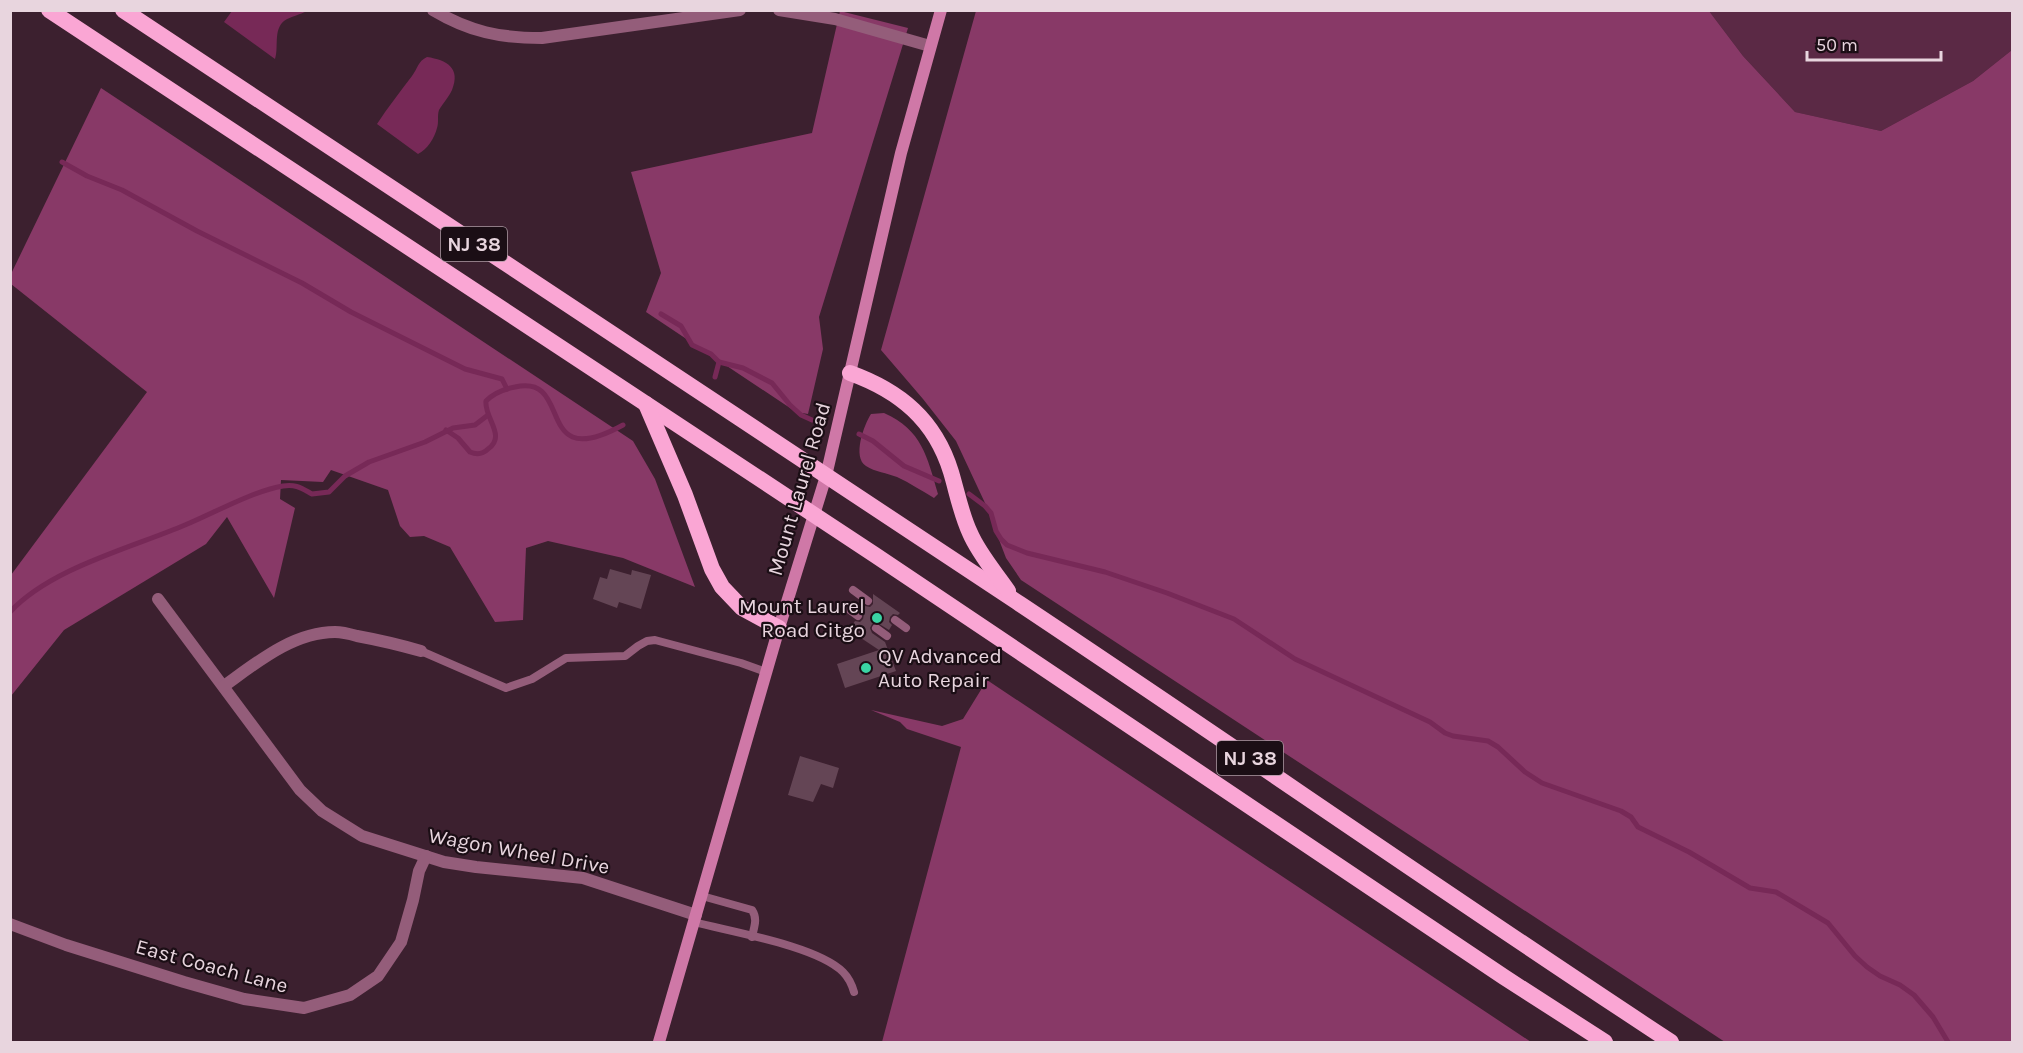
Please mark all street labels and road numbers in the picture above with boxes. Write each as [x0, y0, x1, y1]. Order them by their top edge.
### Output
road number: NJ 38 [441, 227, 507, 261]
street label: Mount Laurel Road [763, 400, 835, 578]
road number: NJ 38 [1217, 741, 1283, 775]
street label: Wagon Wheel Drive [427, 823, 611, 879]
street label: East Coach Lane [133, 934, 291, 998]

